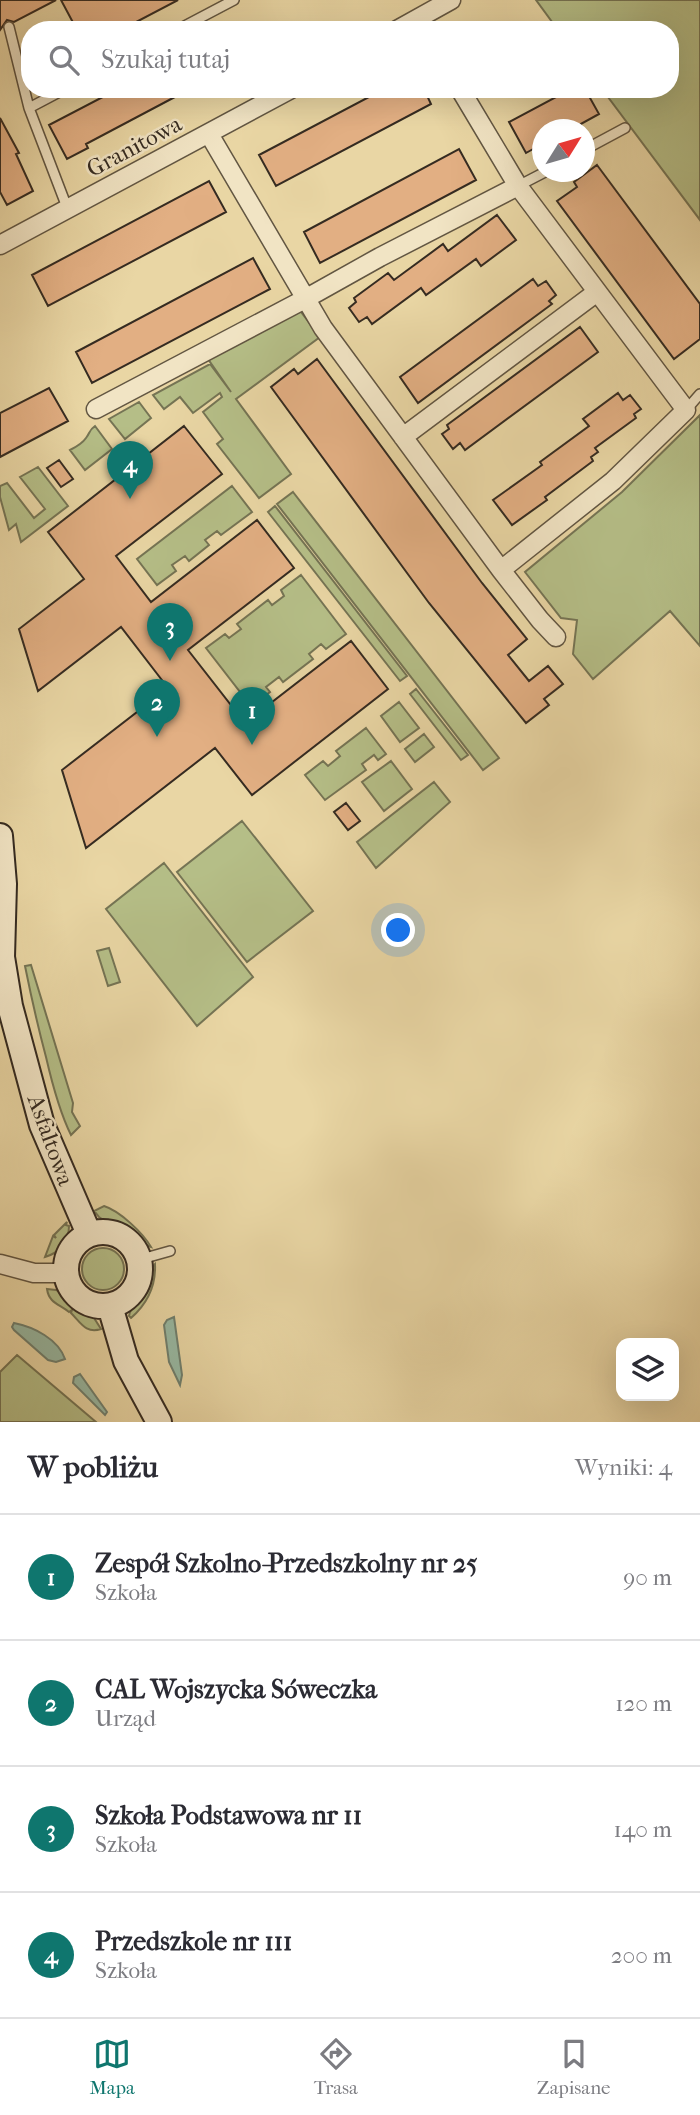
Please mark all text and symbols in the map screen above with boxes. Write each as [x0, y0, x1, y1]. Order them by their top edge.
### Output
search box [21, 21, 679, 98]
icon: search [45, 41, 83, 79]
text: Szukaj tutaj [101, 44, 230, 75]
street label: Granitowa [82, 110, 187, 183]
north arrow [532, 119, 595, 182]
pin: 4 [107, 441, 153, 499]
pin: 3 [147, 603, 193, 661]
pin: 2 [134, 679, 180, 737]
pin: 1 [229, 687, 275, 745]
your location [381, 913, 415, 947]
street label: Asfaltowa [21, 1090, 80, 1190]
map controls [616, 1338, 679, 1401]
button: layers [616, 1338, 679, 1401]
text: W pobliżu [28, 1450, 158, 1485]
text: Wyniki: 4 [575, 1454, 672, 1481]
text: Zespół Szkolno-Przedszkolny nr 25 [95, 1548, 477, 1579]
text: 1 [47, 1564, 55, 1591]
text: 90 m [623, 1564, 672, 1591]
text: Szkoła [95, 1579, 157, 1606]
text: CAL Wojszycka Sóweczka [95, 1674, 377, 1705]
text: 2 [45, 1690, 57, 1717]
text: 120 m [615, 1690, 672, 1717]
text: Urząd [95, 1705, 156, 1732]
text: Szkoła Podstawowa nr 11 [95, 1800, 362, 1831]
text: 3 [46, 1816, 56, 1843]
text: 140 m [613, 1816, 672, 1843]
text: Szkoła [95, 1831, 157, 1858]
text: Przedszkole nr 111 [95, 1926, 292, 1957]
text: 4 [44, 1942, 58, 1969]
text: 200 m [611, 1942, 672, 1969]
text: Szkoła [95, 1957, 157, 1984]
tab: Mapa [89, 2035, 135, 2099]
tab: Trasa [314, 2035, 358, 2099]
tab: Zapisane [537, 2035, 610, 2099]

